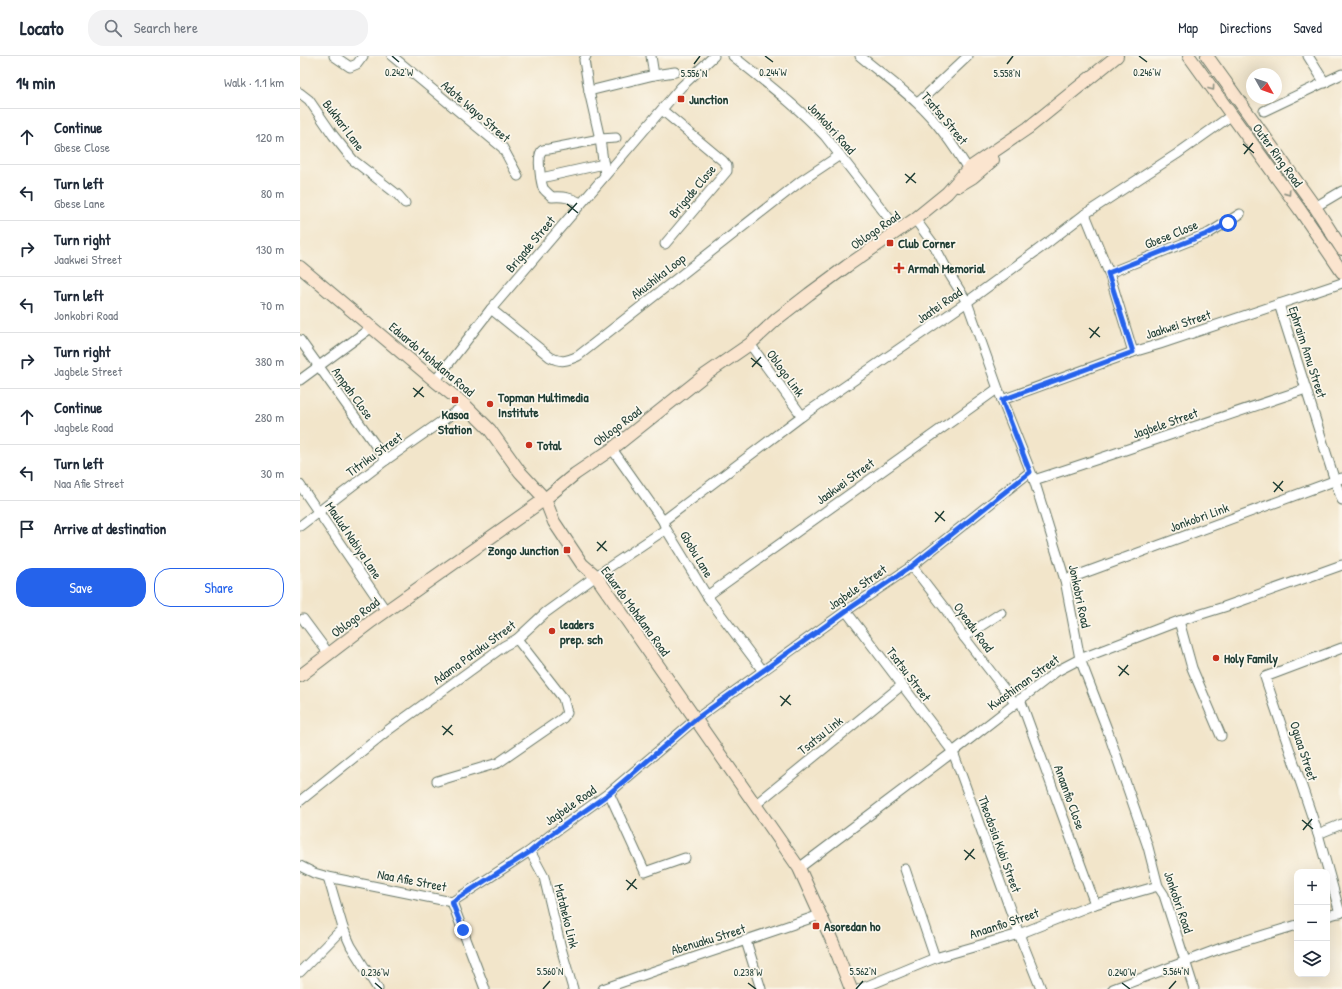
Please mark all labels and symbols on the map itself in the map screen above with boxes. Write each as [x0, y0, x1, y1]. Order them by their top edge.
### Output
text: 0.242°W [385, 66, 414, 79]
text: 0.244°W [759, 66, 787, 79]
text: 0.246°W [1133, 66, 1162, 79]
text: 5.556°N [681, 67, 707, 80]
text: 5.558°N [994, 67, 1020, 80]
north arrow [1246, 68, 1282, 104]
street label: Adote Wayo Street [437, 76, 515, 146]
one-way arrow [1207, 84, 1215, 91]
street label: Tsatsa Street [918, 88, 973, 149]
place label: Junction [689, 90, 729, 108]
marker: Junction [676, 94, 686, 104]
street label: Bukhari Lane [319, 96, 369, 154]
street label: Jonkobri Road [804, 98, 860, 158]
street label: Outer Ring Road [1249, 119, 1307, 191]
street label: Brigade Close [664, 160, 720, 222]
one-way arrow [1283, 189, 1291, 196]
street label: Oblogo Road [847, 206, 903, 254]
street label: Brigade Street [501, 211, 559, 276]
route start [1219, 214, 1237, 232]
street label: Gbese Close [1142, 215, 1200, 253]
place label: Club Corner [898, 234, 957, 252]
marker: Club Corner [885, 238, 895, 248]
street label: Akushika Loop [627, 249, 689, 303]
place label: Armah Memorial [908, 259, 986, 277]
marker: Armah Memorial [893, 262, 905, 274]
street label: Jaatei Road [913, 283, 965, 327]
street label: Ephraim Amu Street [1285, 304, 1331, 401]
street label: Jaakwei Street [1143, 305, 1213, 343]
street label: Eduardo Mohdlana Road [385, 318, 479, 400]
street label: Oblogo Link [763, 346, 810, 401]
street label: Ampah Close [328, 363, 378, 423]
place label: Topman Multimedia Institute [497, 388, 589, 421]
marker: Kasoa Station [450, 395, 460, 405]
marker: Topman Multimedia Institute [485, 399, 495, 409]
street label: Oblogo Road [589, 402, 645, 450]
street label: Jagbele Street [1130, 403, 1201, 443]
place label: Kasoa Station [438, 405, 472, 438]
street label: Titriku Street [342, 427, 406, 480]
place label: Total [536, 436, 562, 454]
marker: Total [524, 440, 534, 450]
street label: Jaakwei Street [812, 453, 878, 508]
street label: Maulud Nabiya Lane [321, 498, 387, 582]
street label: Jonkobri Link [1167, 498, 1232, 536]
street label: Gbobu Lane [676, 527, 718, 581]
place label: Zongo Junction [488, 541, 559, 560]
marker: Zongo Junction [562, 545, 572, 555]
street label: Jagbele Street [824, 560, 890, 614]
street label: Eduardo Mohdlana Road [597, 563, 675, 659]
street label: Jonkobri Road [1065, 563, 1095, 629]
street label: Oblogo Road [327, 593, 383, 641]
street label: Oyeadu Road [950, 598, 998, 656]
place label: leaders prep. sch [560, 615, 603, 649]
street label: Adama Pataku Street [429, 616, 519, 688]
marker: leaders prep. sch [547, 626, 557, 636]
street label: Tsatsu Street [883, 643, 936, 705]
place label: Holy Family [1224, 649, 1278, 668]
street label: Kwashiman Street [984, 650, 1063, 714]
marker: Holy Family [1211, 653, 1221, 663]
street label: Tsatsu Link [794, 711, 847, 759]
street label: Oguaa Street [1286, 719, 1322, 784]
street label: Anaanfio Close [1050, 762, 1090, 832]
street label: Jagbele Road [541, 781, 599, 829]
street label: Theodosia Kubi Street [974, 793, 1026, 895]
street label: Naa Afie Street [376, 864, 449, 896]
street label: Jonkobri Road [1160, 869, 1198, 935]
street label: Mataheko Link [550, 882, 584, 951]
street label: Anaanfio Street [967, 903, 1042, 943]
place label: Asoredan ho [824, 917, 881, 935]
street label: Abenuaku Street [669, 919, 748, 959]
route end [454, 921, 472, 939]
marker: Asoredan ho [811, 921, 821, 931]
text: 5.560°N [537, 965, 563, 978]
text: 5.562°N [850, 965, 876, 978]
text: 5.564°N [1163, 965, 1189, 978]
text: 0.236°W [361, 966, 390, 979]
text: 0.238°W [734, 966, 763, 979]
text: 0.240°W [1108, 966, 1137, 979]

